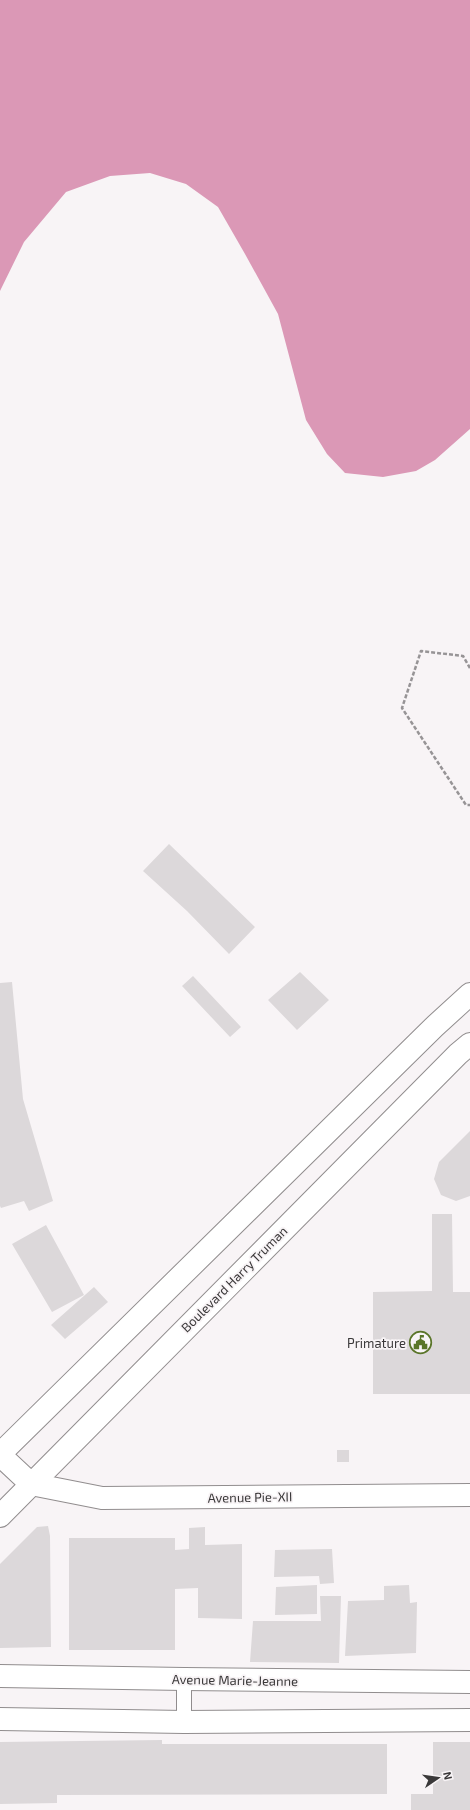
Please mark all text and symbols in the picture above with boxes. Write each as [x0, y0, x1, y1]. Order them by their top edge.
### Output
street label: Boulevard Harry Truman [178, 1223, 290, 1335]
public building icon: Primature [408, 1330, 434, 1356]
place label: Primature [347, 1335, 406, 1351]
street label: Avenue Pie-XII [208, 1488, 292, 1506]
street label: Avenue Marie-Jeanne [172, 1671, 298, 1689]
north arrow [418, 1758, 458, 1798]
text: N [441, 1770, 455, 1781]

